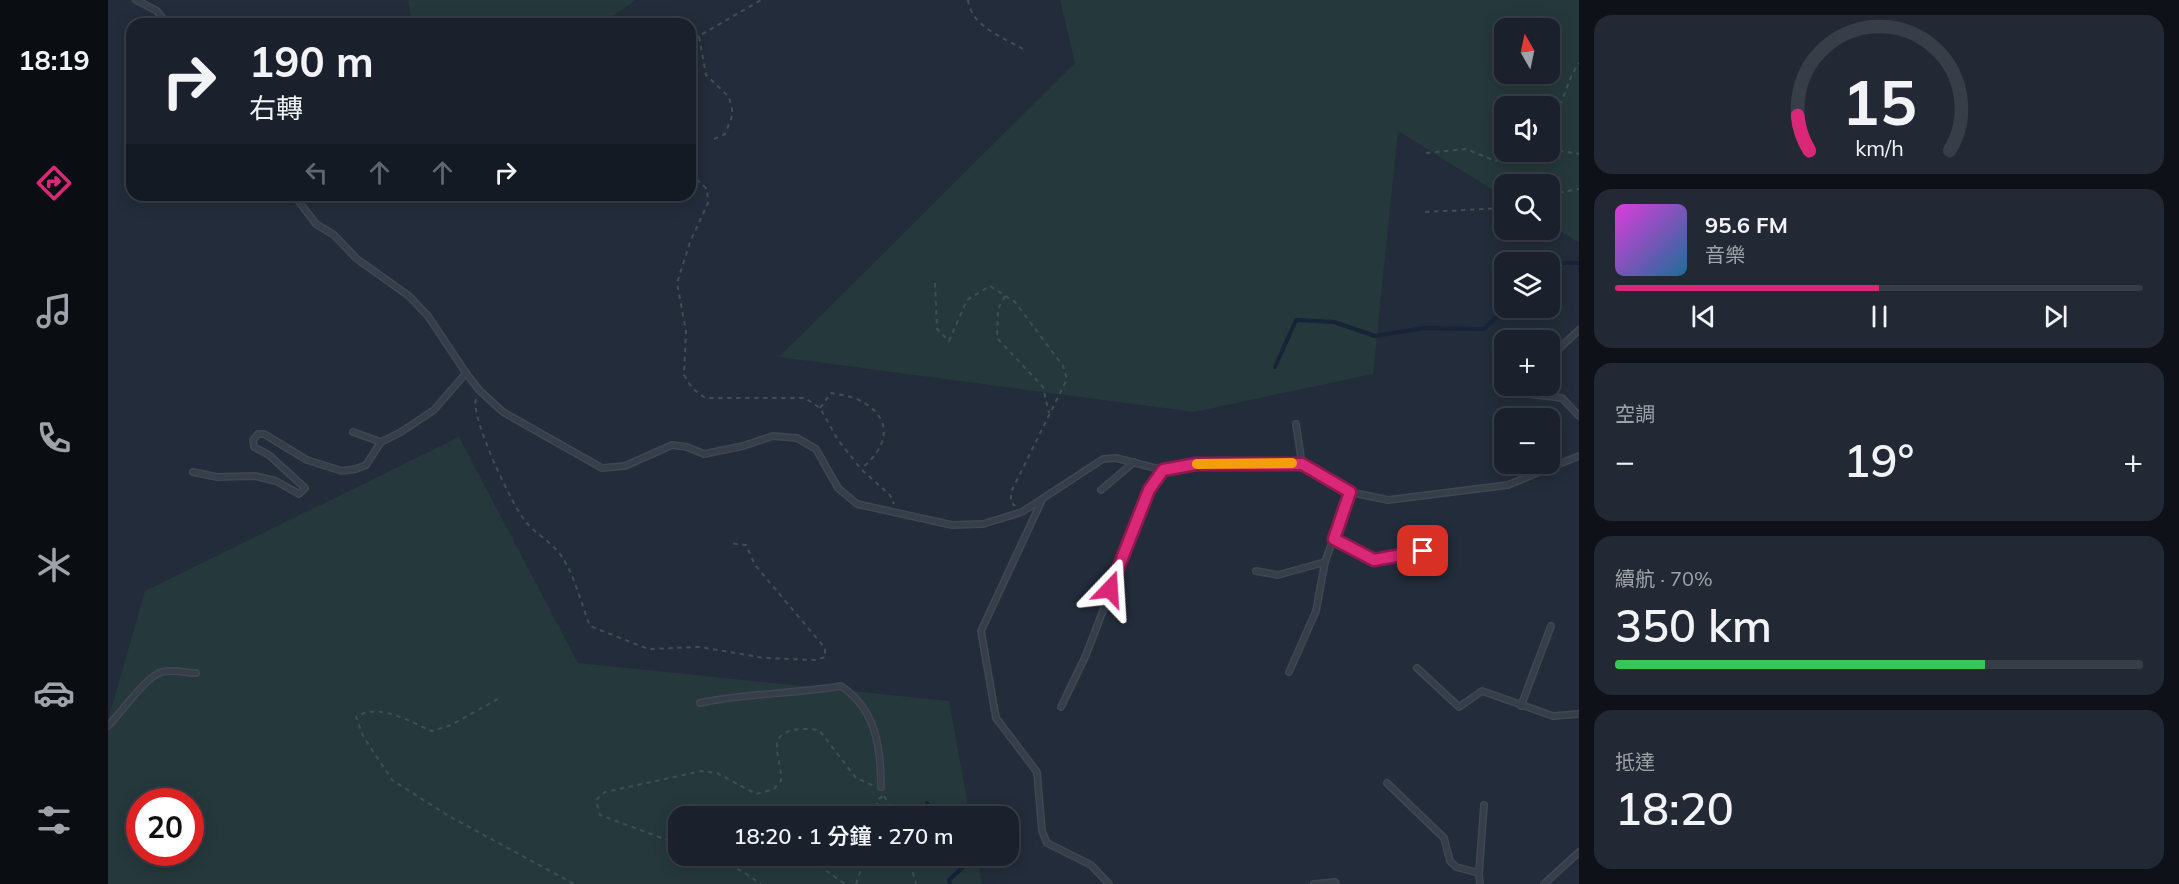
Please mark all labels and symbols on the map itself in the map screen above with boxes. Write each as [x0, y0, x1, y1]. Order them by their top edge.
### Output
north arrow [1494, 18, 1560, 84]
pin [1397, 525, 1448, 576]
position arrow [1078, 557, 1142, 621]
speed limit sign: 20 [126, 788, 204, 866]

